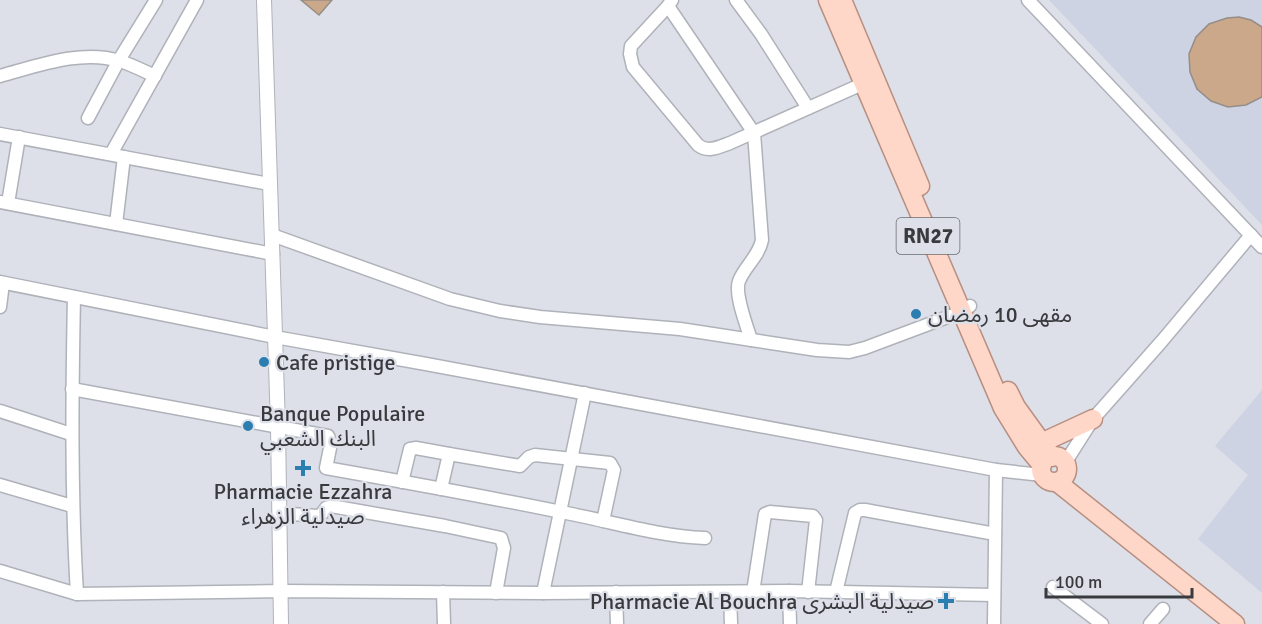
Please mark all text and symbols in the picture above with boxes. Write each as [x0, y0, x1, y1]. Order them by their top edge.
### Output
road number: RN27 [896, 218, 960, 254]
place label: مقهى 10 رمضان [928, 301, 1072, 328]
marker: مقهى 10 رمضان [909, 307, 923, 321]
place label: Cafe pristige [276, 349, 396, 376]
marker: Cafe pristige [257, 355, 271, 369]
place label: Banque Populaire البنك الشعبي [260, 400, 425, 455]
marker: Banque Populaire البنك الشعبي [241, 419, 255, 433]
marker: Pharmacie Ezzahra صيدلية الزهراء [296, 461, 310, 475]
place label: Pharmacie Ezzahra صيدلية الزهراء [213, 478, 393, 530]
scale bar [1046, 561, 1192, 599]
text: 100 m [1055, 571, 1102, 593]
place label: Pharmacie Al Bouchra صيدلية البشرى [590, 588, 934, 615]
marker: Pharmacie Al Bouchra صيدلية البشرى [939, 594, 953, 608]

